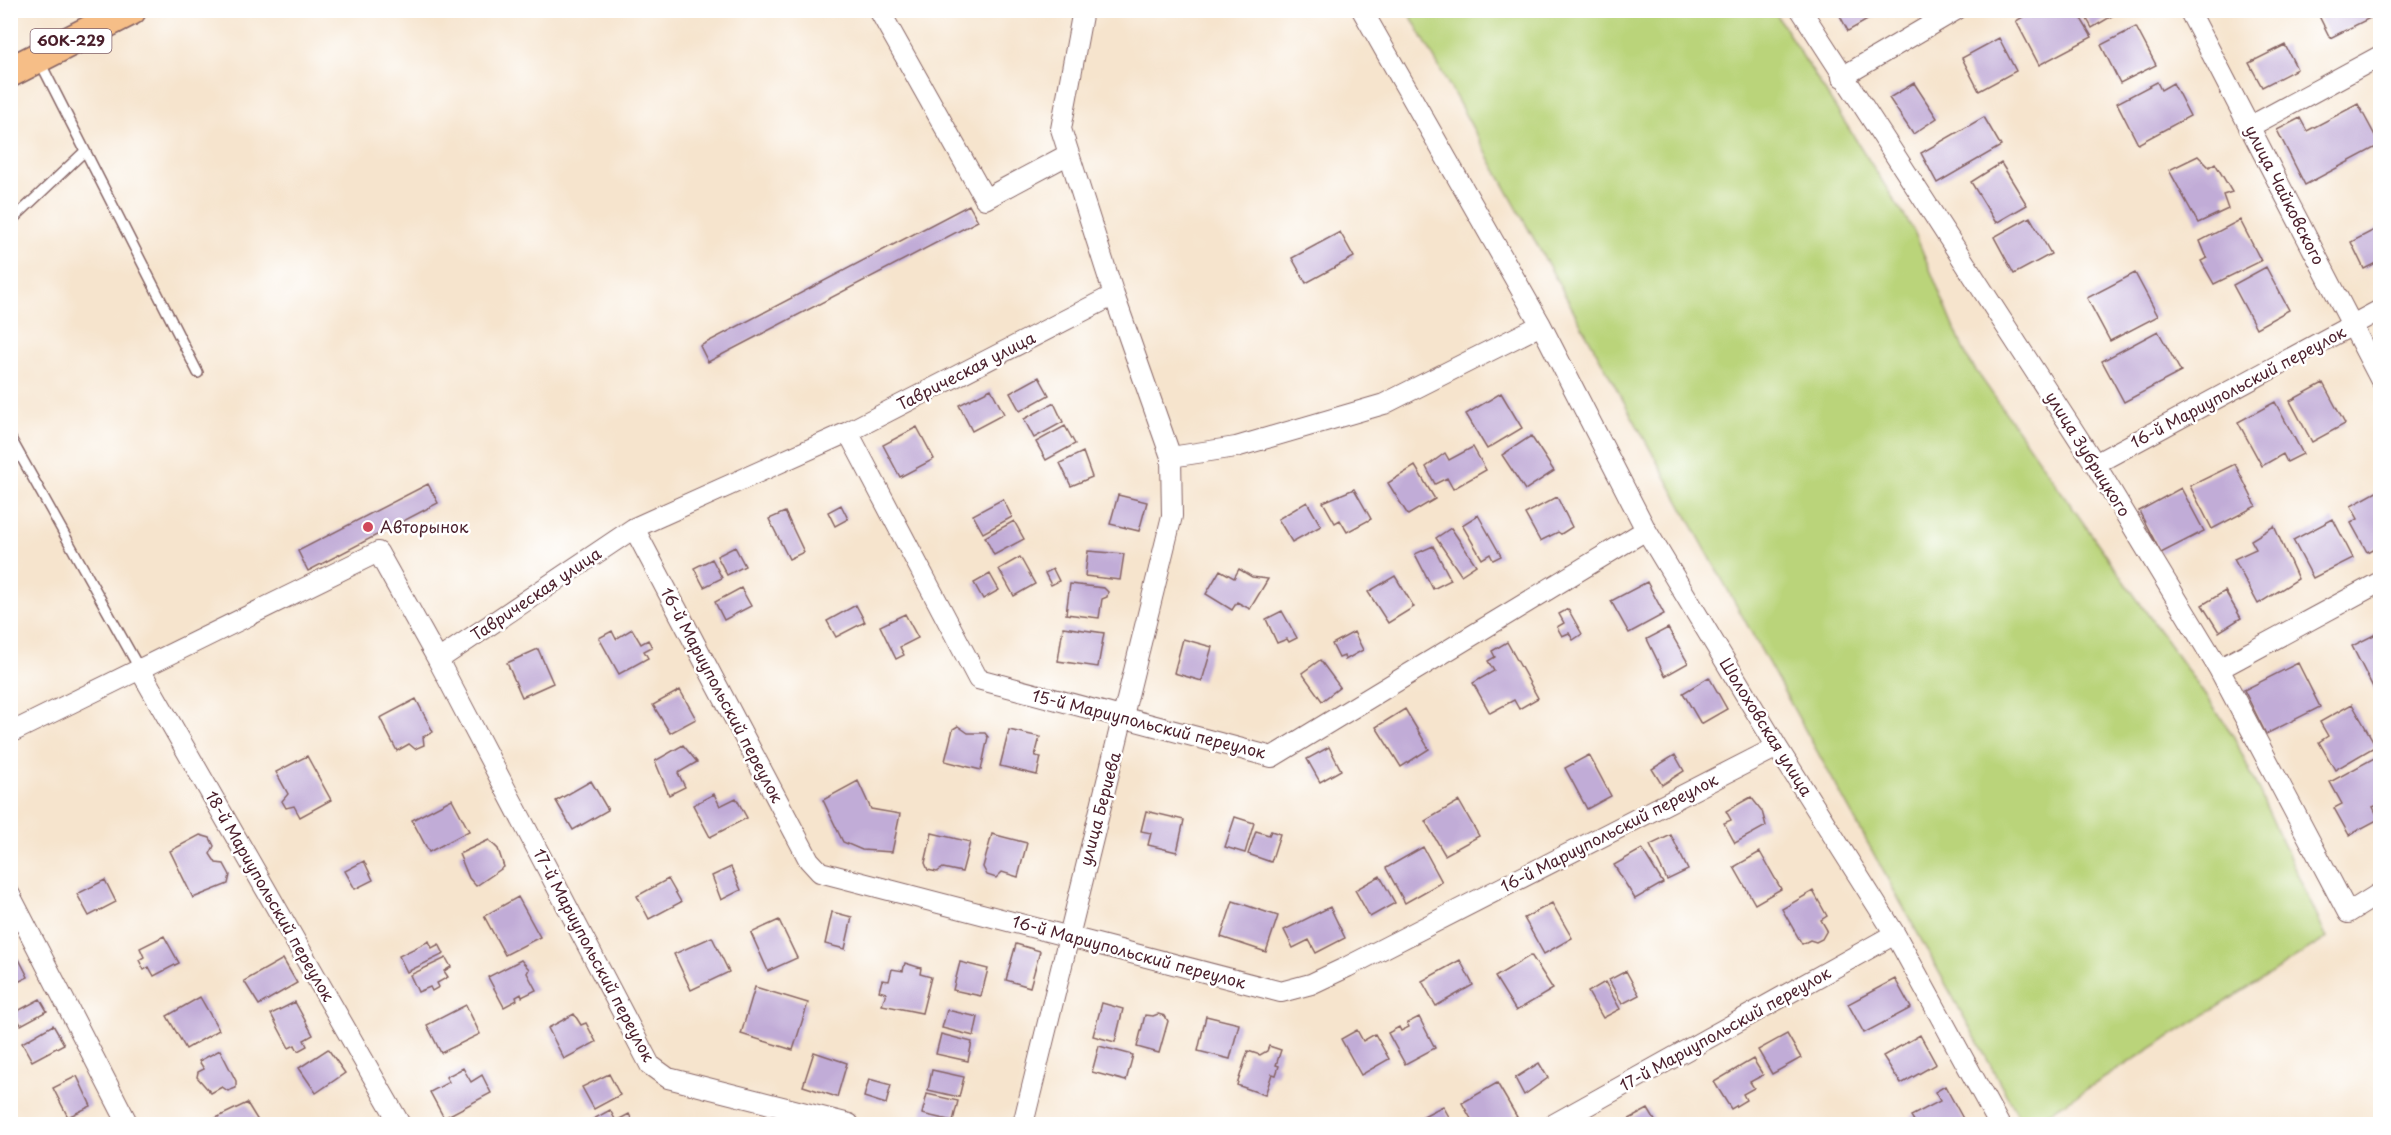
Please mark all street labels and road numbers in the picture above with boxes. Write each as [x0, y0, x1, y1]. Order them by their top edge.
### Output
road number: 60К-229 [31, 29, 112, 53]
street label: улица Чайковского [2240, 120, 2332, 269]
street label: 16-й Мариупольский переулок [2125, 319, 2350, 453]
street label: Таврическая улица [892, 325, 1039, 415]
street label: улица Зубрицкого [2041, 386, 2137, 521]
street label: Таврическая улица [465, 541, 605, 646]
street label: 16-й Мариупольский переулок [656, 582, 790, 807]
street label: Шолоховская улица [1715, 653, 1819, 800]
street label: 15-й Мариупольский переулок [1030, 682, 1269, 764]
street label: улица Бериева [1072, 749, 1126, 868]
street label: 16-й Мариупольский переулок [1496, 766, 1722, 898]
street label: 18-й Мариупольский переулок [201, 786, 341, 1006]
street label: 17-й Мариупольский переулок [528, 844, 662, 1066]
street label: 16-й Мариупольский переулок [1010, 908, 1249, 994]
street label: 17-й Мариупольский переулок [1614, 960, 1835, 1096]

